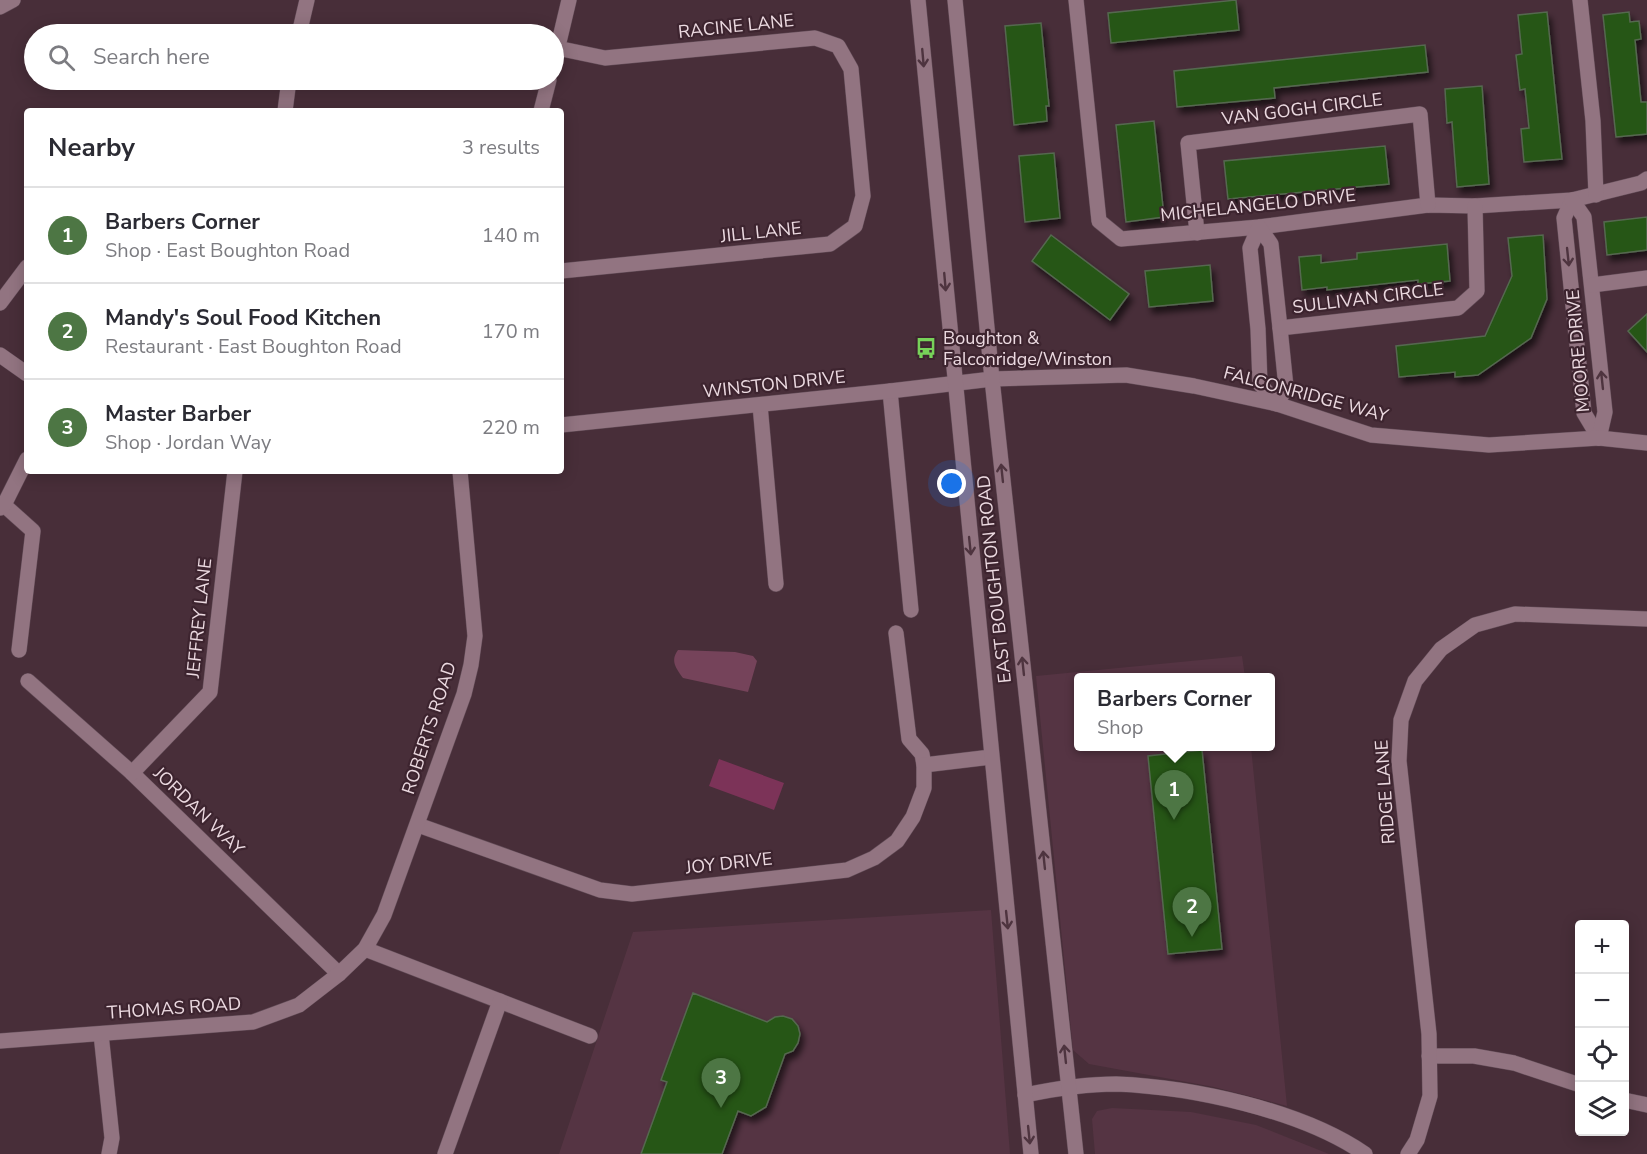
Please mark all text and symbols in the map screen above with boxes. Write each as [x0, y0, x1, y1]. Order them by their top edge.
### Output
street label: RACINE LANE [677, 8, 795, 44]
search box [24, 24, 564, 90]
icon: search [45, 41, 78, 74]
text: Search here [93, 42, 210, 72]
one-way arrow [918, 48, 929, 68]
street label: VAN GOGH CIRCLE [1219, 87, 1384, 131]
text: Nearby [48, 130, 135, 165]
text: 3 results [462, 134, 540, 161]
street label: MICHELANGELO DRIVE [1159, 183, 1357, 227]
text: Barbers Corner [105, 207, 260, 237]
street label: JILL LANE [718, 216, 803, 248]
text: 1 [62, 222, 74, 249]
text: 140 m [482, 222, 540, 249]
text: Shop · East Boughton Road [105, 237, 350, 264]
one-way arrow [1563, 246, 1574, 266]
one-way arrow [940, 272, 951, 292]
street label: SULLIVAN CIRCLE [1291, 277, 1445, 319]
street label: MOORE DRIVE [1561, 289, 1595, 413]
text: Mandy's Soul Food Kitchen [105, 303, 381, 333]
text: 2 [62, 318, 74, 345]
text: 170 m [482, 318, 540, 345]
place label: Boughton & Falconridge/Winston [943, 326, 1112, 371]
text: Restaurant · East Boughton Road [105, 333, 402, 360]
bus stop icon: Boughton & Falconridge/Winston [914, 336, 938, 360]
street label: FALCONRIDGE WAY [1221, 360, 1391, 428]
street label: WINSTON DRIVE [702, 365, 846, 403]
one-way arrow [1596, 371, 1607, 391]
text: Master Barber [105, 399, 251, 429]
text: 3 [62, 414, 74, 441]
text: 220 m [482, 414, 540, 441]
text: Shop · Jordan Way [105, 429, 271, 456]
one-way arrow [996, 463, 1007, 483]
your location [937, 469, 966, 498]
street label: EAST BOUGHTON ROAD [971, 474, 1017, 684]
one-way arrow [965, 535, 976, 555]
street label: JEFFREY LANE [181, 557, 217, 680]
one-way arrow [1017, 657, 1028, 677]
street label: ROBERTS ROAD [396, 659, 462, 797]
popup [1074, 673, 1275, 751]
text: Barbers Corner [1097, 684, 1252, 714]
text: Shop [1097, 714, 1143, 741]
street label: RIDGE LANE [1369, 739, 1401, 845]
street label: JORDAN WAY [148, 761, 250, 861]
pin: 1 [1154, 770, 1194, 820]
street label: JOY DRIVE [683, 847, 774, 880]
one-way arrow [1038, 851, 1049, 871]
pin: 2 [1172, 888, 1212, 937]
one-way arrow [1002, 909, 1013, 929]
map controls [1575, 920, 1629, 1136]
button: + [1575, 920, 1629, 974]
button: − [1575, 974, 1629, 1028]
street label: THOMAS ROAD [106, 991, 242, 1025]
button: locate [1575, 1028, 1629, 1082]
one-way arrow [1059, 1045, 1070, 1065]
pin: 3 [702, 1058, 740, 1108]
button: layers [1575, 1082, 1629, 1136]
one-way arrow [1024, 1124, 1035, 1144]

